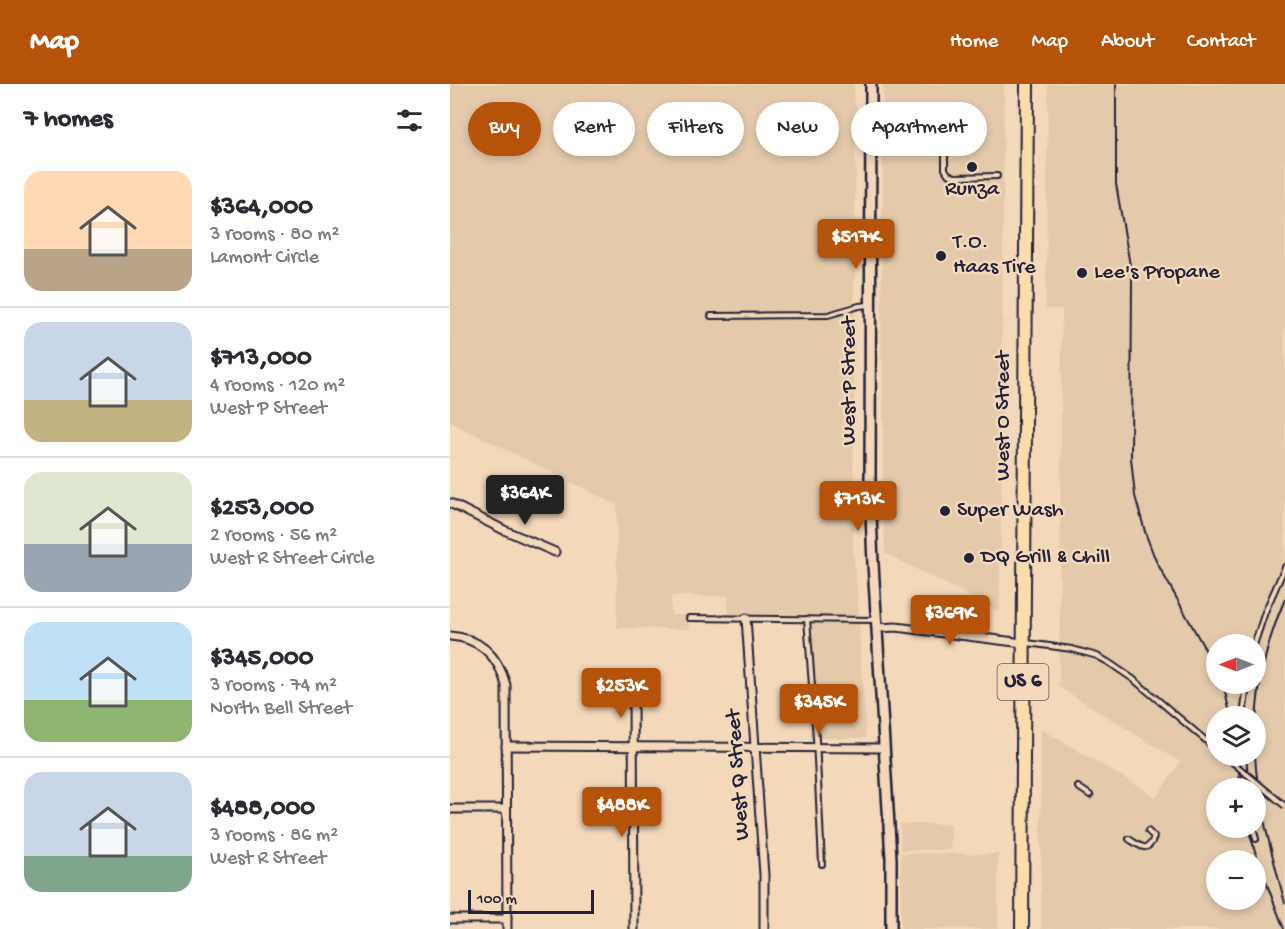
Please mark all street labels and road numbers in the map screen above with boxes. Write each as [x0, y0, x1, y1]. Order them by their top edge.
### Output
street label: West P Street [837, 315, 863, 445]
street label: West O Street [991, 349, 1017, 481]
road number: US 6 [998, 664, 1048, 700]
street label: West Q Street [721, 707, 757, 841]

